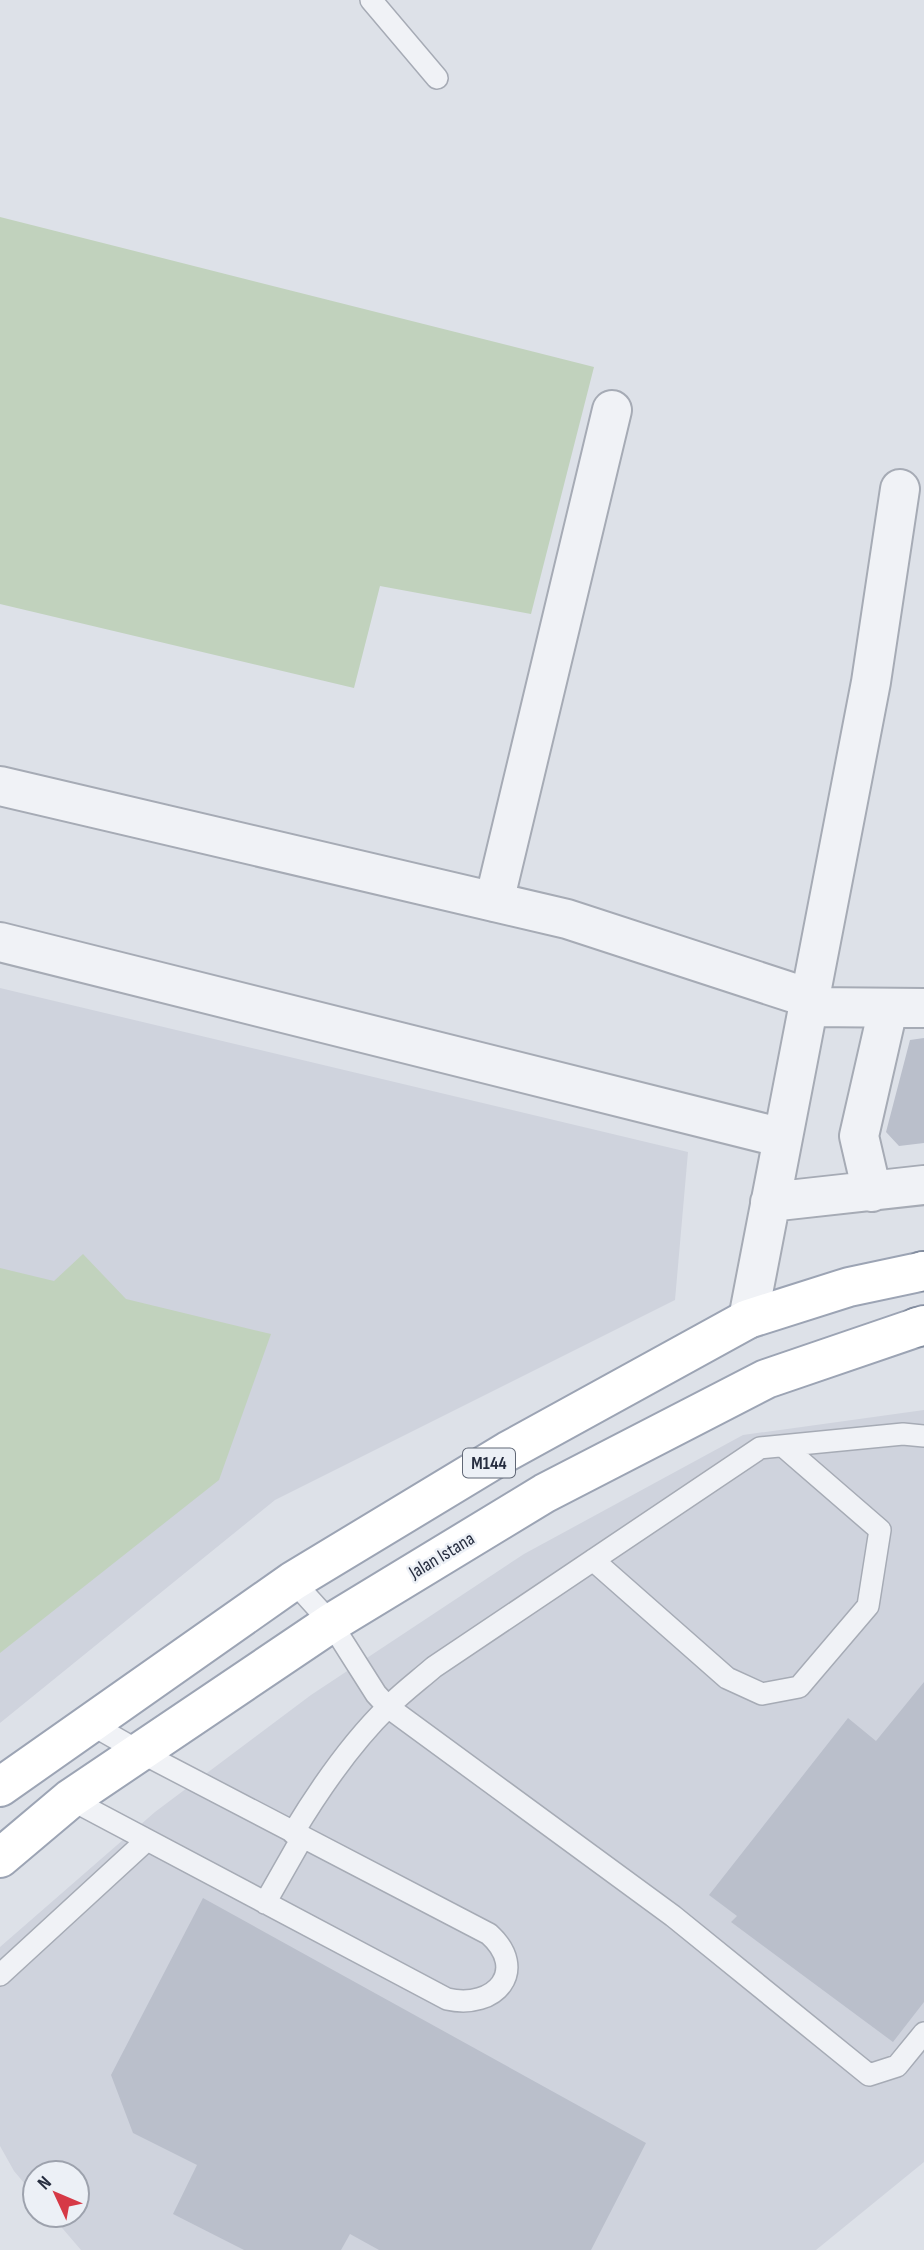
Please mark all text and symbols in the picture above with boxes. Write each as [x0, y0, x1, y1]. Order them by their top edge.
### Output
road number: M144 [463, 1448, 515, 1478]
street label: Jalan Istana [404, 1528, 479, 1585]
north arrow [21, 2159, 91, 2229]
text: N [33, 2172, 57, 2195]

